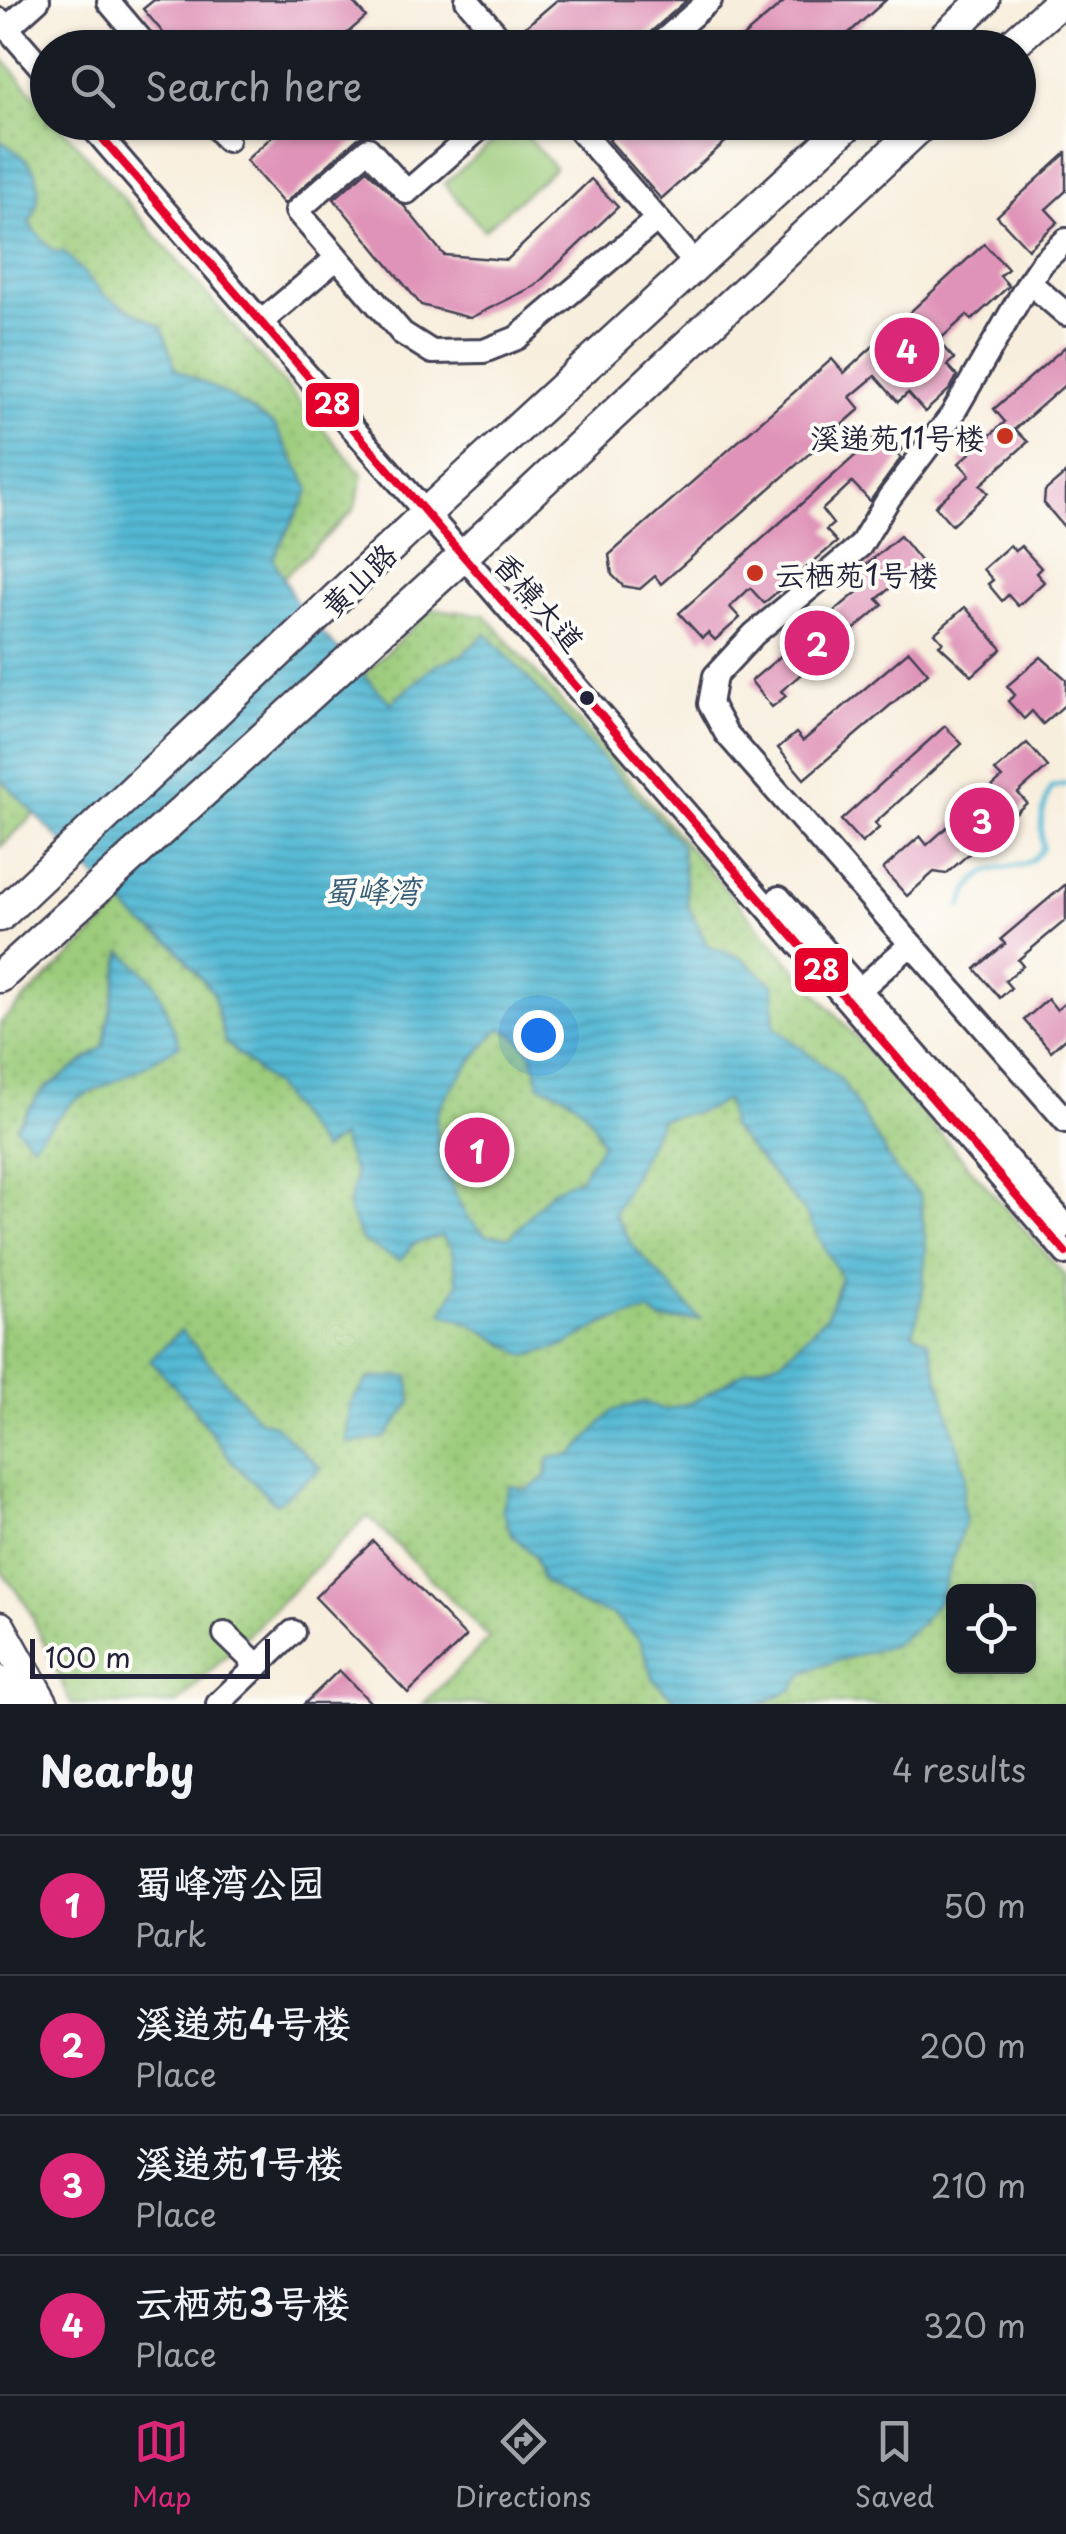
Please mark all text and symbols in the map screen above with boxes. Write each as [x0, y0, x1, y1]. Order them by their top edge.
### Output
search box [30, 30, 1036, 140]
text: Search here [145, 57, 362, 114]
icon: search [65, 58, 120, 113]
pin: 4 [874, 312, 940, 388]
line badge: 28 [304, 381, 361, 429]
text: 28 [313, 381, 351, 424]
place label: 溪递苑11号楼 [810, 414, 985, 459]
marker: 溪递苑11号楼 [994, 425, 1016, 447]
street label: 黄山路 [310, 532, 406, 626]
street label: 香樟大道 [484, 541, 596, 661]
place label: 云栖苑1号楼 [775, 551, 938, 596]
marker: 云栖苑1号楼 [744, 562, 766, 584]
pin: 2 [784, 606, 850, 680]
unlabelled marker [577, 688, 597, 708]
pin: 3 [950, 782, 1014, 858]
water label: 蜀峰湾 [324, 866, 424, 914]
line badge: 28 [793, 946, 850, 994]
text: 28 [802, 947, 840, 990]
your location [513, 1010, 564, 1061]
pin: 1 [444, 1112, 510, 1188]
map controls [946, 1584, 1036, 1674]
button: locate [946, 1584, 1036, 1674]
scale bar [30, 1634, 270, 1678]
text: 100 m [45, 1635, 131, 1678]
text: Nearby [40, 1738, 194, 1801]
text: 4 results [892, 1745, 1026, 1793]
text: 蜀峰湾公园 [135, 1853, 325, 1910]
text: 1 [65, 1881, 80, 1929]
text: 50 m [943, 1881, 1026, 1929]
text: Park [135, 1910, 207, 1958]
text: 溪递苑4号楼 [135, 1993, 351, 2050]
text: 2 [61, 2021, 84, 2069]
text: 200 m [919, 2021, 1026, 2069]
text: Place [135, 2050, 217, 2098]
text: 溪递苑1号楼 [135, 2133, 343, 2190]
text: 3 [62, 2161, 83, 2209]
text: 210 m [931, 2161, 1026, 2209]
text: Place [135, 2190, 217, 2238]
text: 云栖苑3号楼 [135, 2273, 350, 2330]
text: 4 [62, 2301, 83, 2349]
text: 320 m [923, 2301, 1026, 2349]
text: Place [135, 2330, 217, 2378]
tab: Map [132, 2414, 192, 2517]
tab: Directions [455, 2414, 591, 2517]
tab: Saved [855, 2414, 934, 2517]

